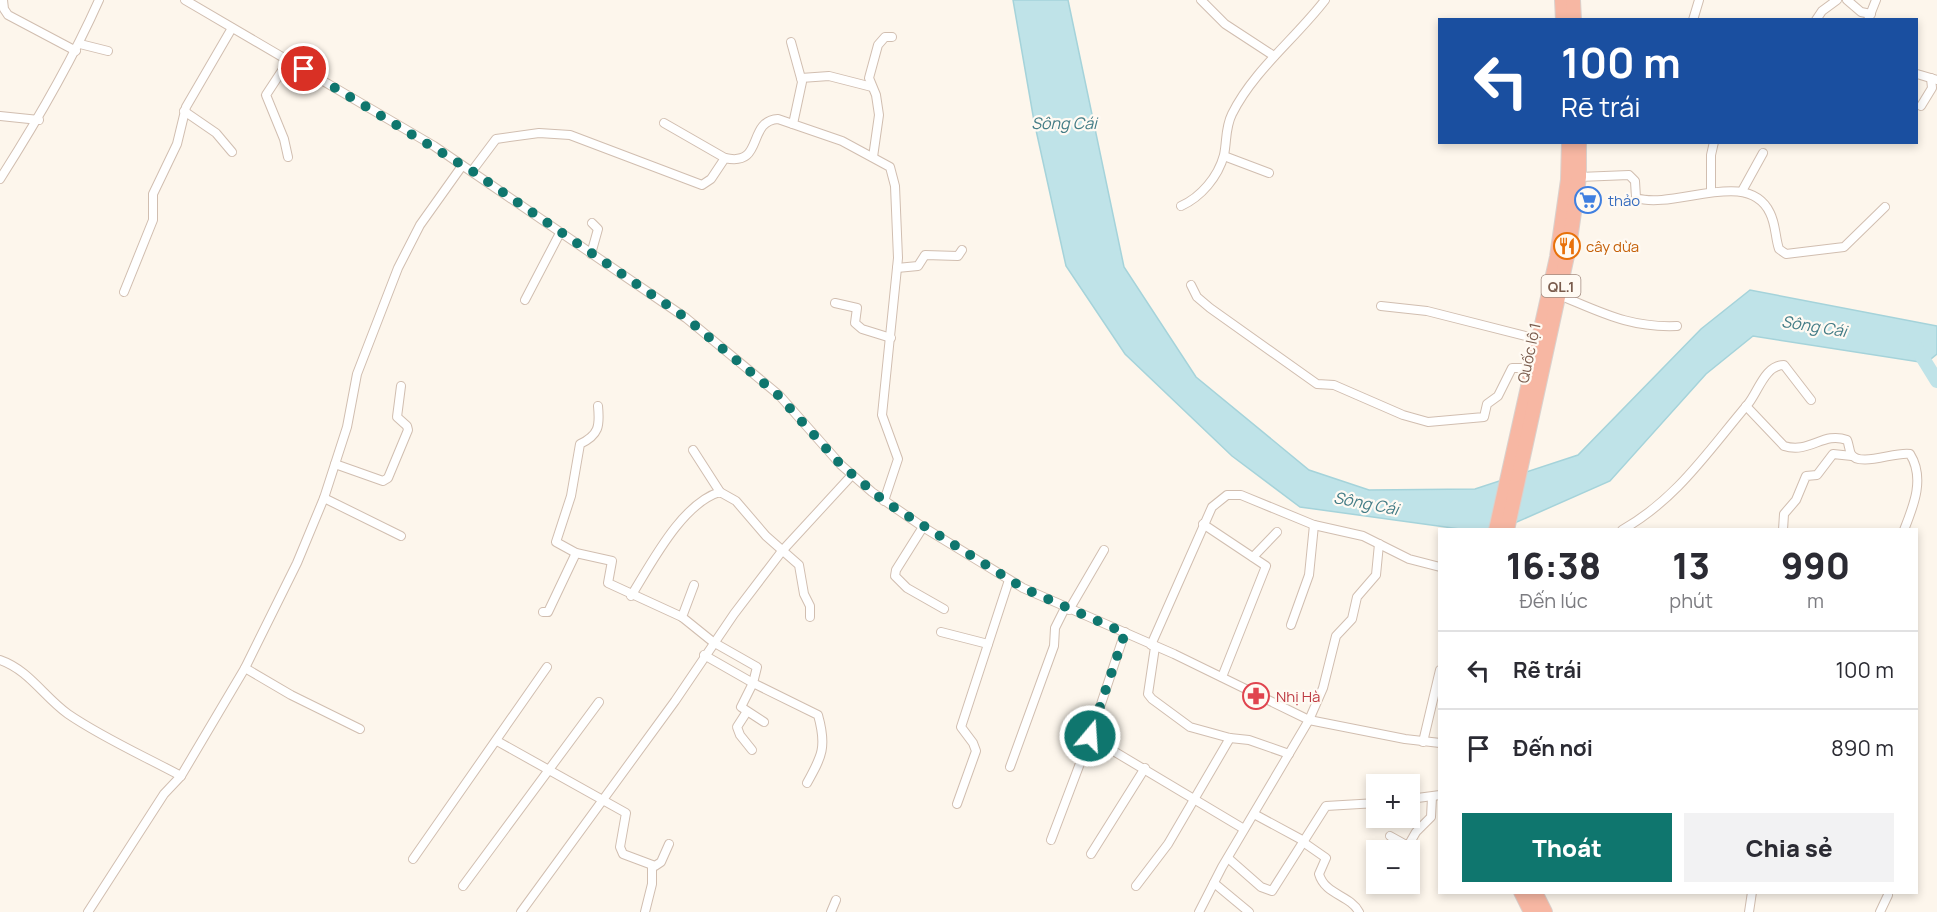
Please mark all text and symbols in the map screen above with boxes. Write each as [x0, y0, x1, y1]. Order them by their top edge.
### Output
text: 100 m [1561, 33, 1681, 91]
icon: left [1462, 42, 1540, 120]
pin [278, 43, 329, 94]
icon: arrive [287, 52, 320, 85]
text: Rẽ trái [1561, 88, 1641, 125]
water label: Sông Cái [1031, 112, 1099, 134]
supermarket icon: thảo [1573, 185, 1603, 215]
place label: thảo [1608, 190, 1640, 211]
restaurant icon: cây dừa [1552, 231, 1582, 261]
place label: cây dừa [1586, 236, 1639, 257]
road number: QL.1 [1542, 275, 1580, 297]
water label: Sông Cái [1780, 310, 1850, 342]
street label: Quốc lộ 1 [1512, 321, 1546, 385]
water label: Sông Cái [1332, 486, 1403, 520]
text: 16:38 [1506, 541, 1601, 590]
text: 13 [1672, 541, 1710, 590]
text: 990 [1781, 541, 1850, 590]
text: Đến lúc [1520, 587, 1588, 614]
text: phút [1669, 587, 1713, 614]
text: m [1807, 587, 1824, 614]
icon: left [1462, 654, 1495, 687]
text: Rẽ trái [1513, 655, 1582, 685]
text: 100 m [1836, 655, 1894, 685]
pharmacy icon: Nhị Hà [1241, 681, 1271, 711]
place label: Nhị Hà [1276, 686, 1320, 707]
position arrow [1058, 704, 1122, 768]
icon: arrive [1462, 732, 1495, 765]
text: Đến nơi [1513, 733, 1593, 763]
text: 890 m [1831, 733, 1894, 763]
map controls [1366, 774, 1420, 894]
button: + [1366, 774, 1420, 828]
button: Thoát [1462, 813, 1672, 882]
button: Chia sẻ [1684, 813, 1894, 882]
button: − [1366, 840, 1420, 894]

